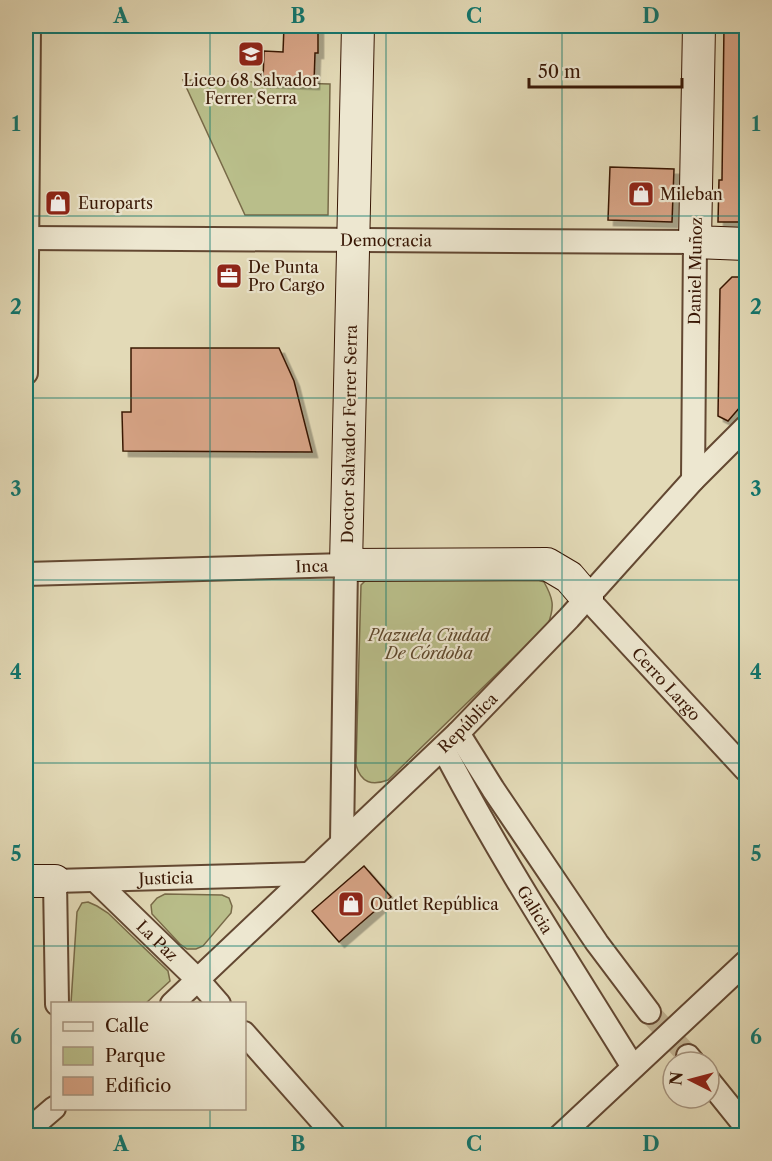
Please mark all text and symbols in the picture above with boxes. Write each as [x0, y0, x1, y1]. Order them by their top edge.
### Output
text: A [112, 4, 129, 28]
text: B [291, 4, 306, 28]
text: C [466, 4, 482, 28]
text: D [642, 4, 660, 28]
school or university icon: Liceo 68 Salvador Ferrer Serra [236, 39, 266, 69]
scale bar [529, 51, 682, 89]
text: 50 m [538, 61, 581, 83]
place label: Liceo 68 Salvador Ferrer Serra [183, 70, 319, 108]
text: 1 [12, 112, 21, 136]
text: 1 [752, 112, 761, 136]
shop icon: Mileban [626, 179, 656, 209]
place label: Mileban [660, 184, 723, 204]
shop icon: Europarts [43, 188, 73, 218]
place label: Europarts [78, 193, 153, 213]
street label: Daniel Muñoz [684, 217, 706, 325]
street label: Democracia [340, 230, 433, 250]
place label: De Punta Pro Cargo [248, 257, 325, 295]
office icon: De Punta Pro Cargo [214, 261, 244, 291]
text: 2 [10, 295, 22, 319]
text: 2 [750, 295, 762, 319]
street label: Doctor Salvador Ferrer Serra [337, 324, 361, 544]
text: 3 [10, 477, 22, 501]
text: 3 [750, 477, 762, 501]
street label: Inca [295, 555, 329, 576]
park label: Plazuela Ciudad De Córdoba [366, 625, 491, 663]
street label: Cerro Largo [628, 643, 705, 725]
text: 4 [10, 660, 22, 684]
text: 4 [750, 660, 762, 684]
street label: República [434, 688, 502, 757]
text: 5 [10, 842, 22, 866]
text: 5 [750, 842, 762, 866]
street label: Justicia [135, 867, 194, 889]
street label: Galicia [513, 882, 558, 938]
shop icon: Outlet República [336, 889, 366, 919]
place label: Outlet República [370, 894, 499, 914]
street label: La Paz [133, 916, 182, 965]
legend [51, 1002, 246, 1110]
text: Calle [105, 1015, 149, 1037]
text: 6 [10, 1025, 22, 1049]
text: 6 [750, 1025, 762, 1049]
text: Parque [105, 1045, 166, 1067]
north arrow [661, 1050, 721, 1110]
text: N [665, 1070, 687, 1086]
text: Edificio [105, 1075, 171, 1097]
text: A [112, 1132, 129, 1156]
text: B [291, 1132, 306, 1156]
text: C [466, 1132, 482, 1156]
text: D [642, 1132, 660, 1156]

